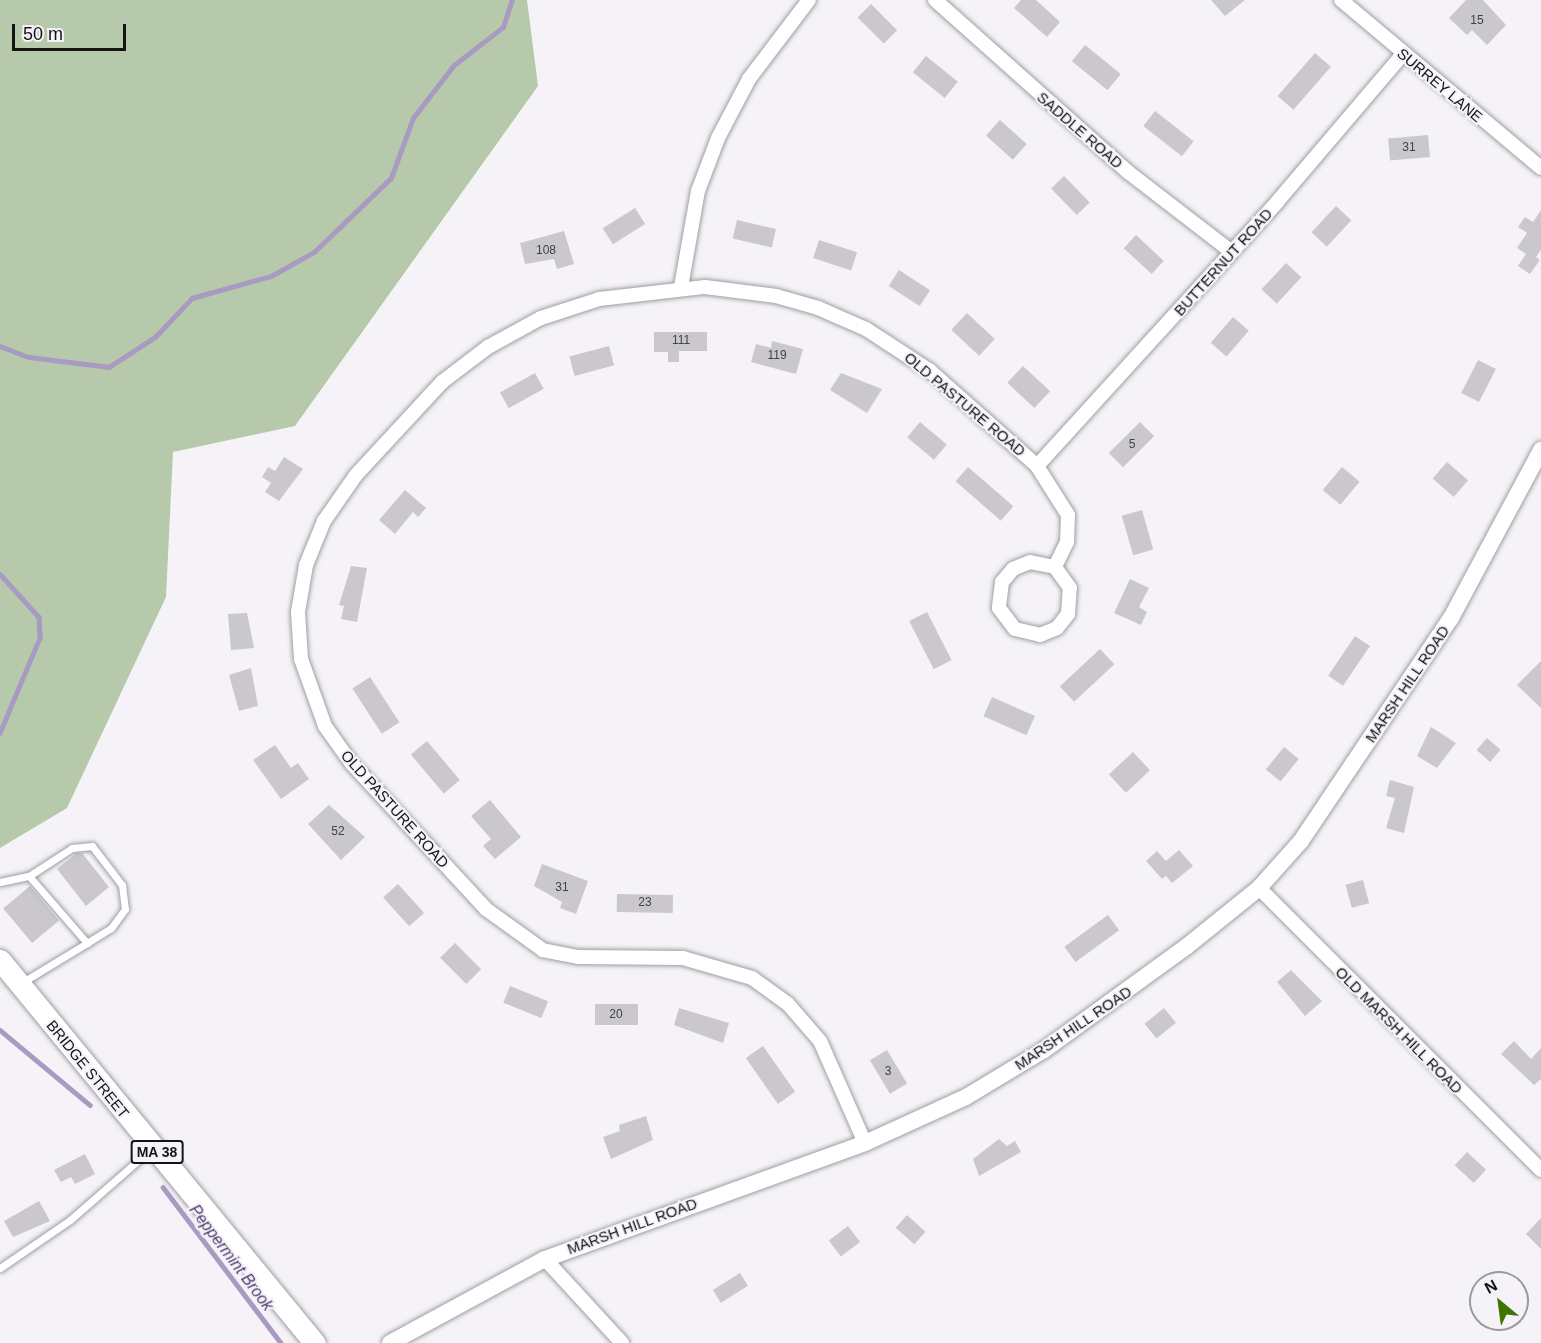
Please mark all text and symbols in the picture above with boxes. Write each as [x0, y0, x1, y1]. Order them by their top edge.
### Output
scale bar [15, 12, 129, 50]
house number: 15 [1470, 14, 1484, 28]
text: 50 m [23, 24, 63, 44]
street label: SURREY LANE [1394, 44, 1486, 126]
street label: SADDLE ROAD [1034, 88, 1126, 172]
house number: 31 [1402, 141, 1416, 155]
street label: BUTTERNUT ROAD [1170, 205, 1276, 319]
house number: 108 [536, 244, 556, 258]
house number: 111 [672, 334, 690, 348]
street label: OLD PASTURE ROAD [901, 348, 1029, 460]
house number: 119 [767, 349, 787, 363]
house number: 5 [1129, 438, 1135, 452]
street label: MARSH HILL ROAD [1361, 622, 1453, 746]
street label: OLD PASTURE ROAD [337, 746, 453, 872]
house number: 52 [331, 825, 345, 839]
house number: 31 [555, 881, 569, 895]
house number: 23 [638, 896, 652, 910]
street label: OLD MARSH HILL ROAD [1332, 963, 1466, 1097]
street label: MARSH HILL ROAD [1011, 982, 1135, 1074]
house number: 20 [609, 1008, 623, 1022]
street label: BRIDGE STREET [43, 1016, 133, 1122]
house number: 3 [885, 1065, 891, 1079]
road number: MA 38 [130, 1141, 184, 1163]
street label: MARSH HILL ROAD [564, 1194, 700, 1258]
water label: Peppermint Brook [185, 1201, 277, 1315]
north arrow [1469, 1271, 1529, 1331]
text: N [1482, 1276, 1500, 1297]

